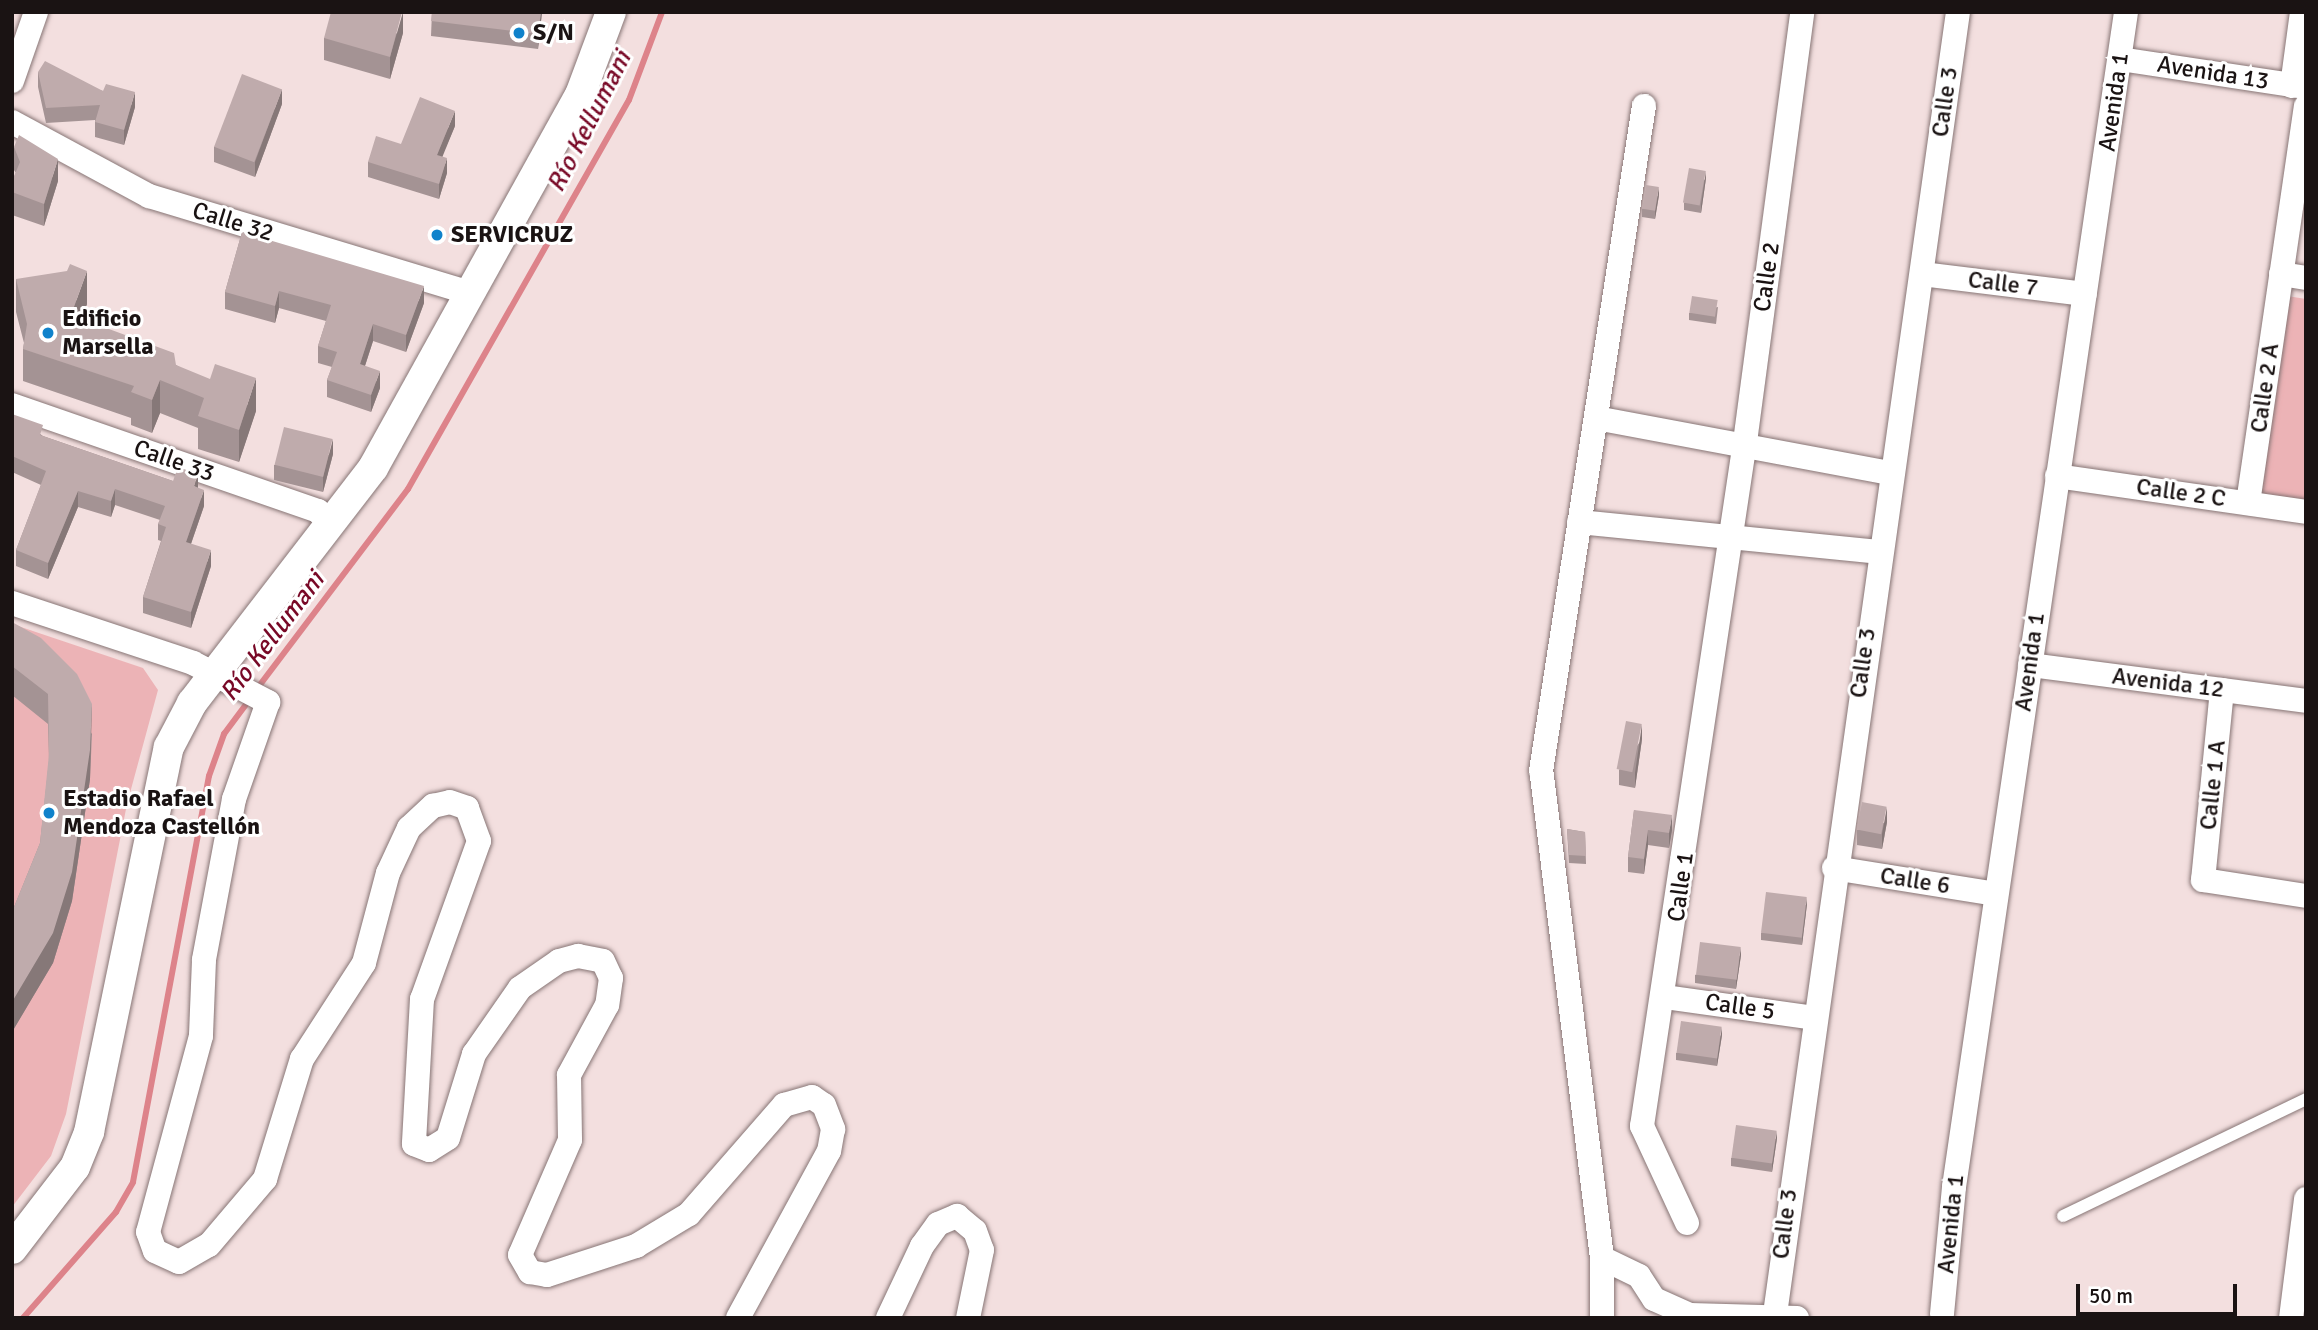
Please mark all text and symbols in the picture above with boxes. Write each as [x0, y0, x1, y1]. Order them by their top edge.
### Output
place label: S/N [533, 19, 574, 47]
marker: S/N [511, 25, 527, 41]
water label: Río Kellumani [541, 46, 639, 198]
street label: Avenida 13 [2155, 50, 2271, 96]
street label: Avenida 1 [2093, 51, 2135, 153]
street label: Calle 3 [1926, 65, 1964, 139]
street label: Calle 32 [189, 196, 277, 248]
place label: SERVICRUZ [451, 221, 573, 249]
marker: SERVICRUZ [429, 227, 445, 243]
street label: Calle 2 [1748, 240, 1786, 314]
street label: Calle 7 [1966, 265, 2040, 303]
place label: Edificio Marsella [62, 305, 154, 361]
marker: Edificio Marsella [40, 325, 56, 341]
street label: Calle 2 A [2244, 341, 2286, 435]
street label: Calle 33 [130, 434, 218, 488]
street label: Calle 2 C [2134, 472, 2228, 514]
water label: Río Kellumani [214, 566, 332, 708]
street label: Avenida 1 [2009, 611, 2051, 713]
street label: Calle 3 [1844, 626, 1882, 700]
street label: Avenida 12 [2110, 662, 2226, 704]
street label: Calle 1 A [2194, 739, 2232, 831]
place label: Estadio Rafael Mendoza Castellón [63, 785, 260, 841]
marker: Estadio Rafael Mendoza Castellón [41, 805, 57, 821]
street label: Calle 1 [1662, 850, 1700, 924]
street label: Calle 6 [1878, 861, 1952, 901]
street label: Calle 5 [1703, 988, 1777, 1026]
street label: Avenida 1 [1931, 1173, 1971, 1275]
street label: Calle 3 [1766, 1187, 1804, 1261]
scale bar [2080, 1270, 2241, 1314]
text: 50 m [2089, 1283, 2133, 1309]

